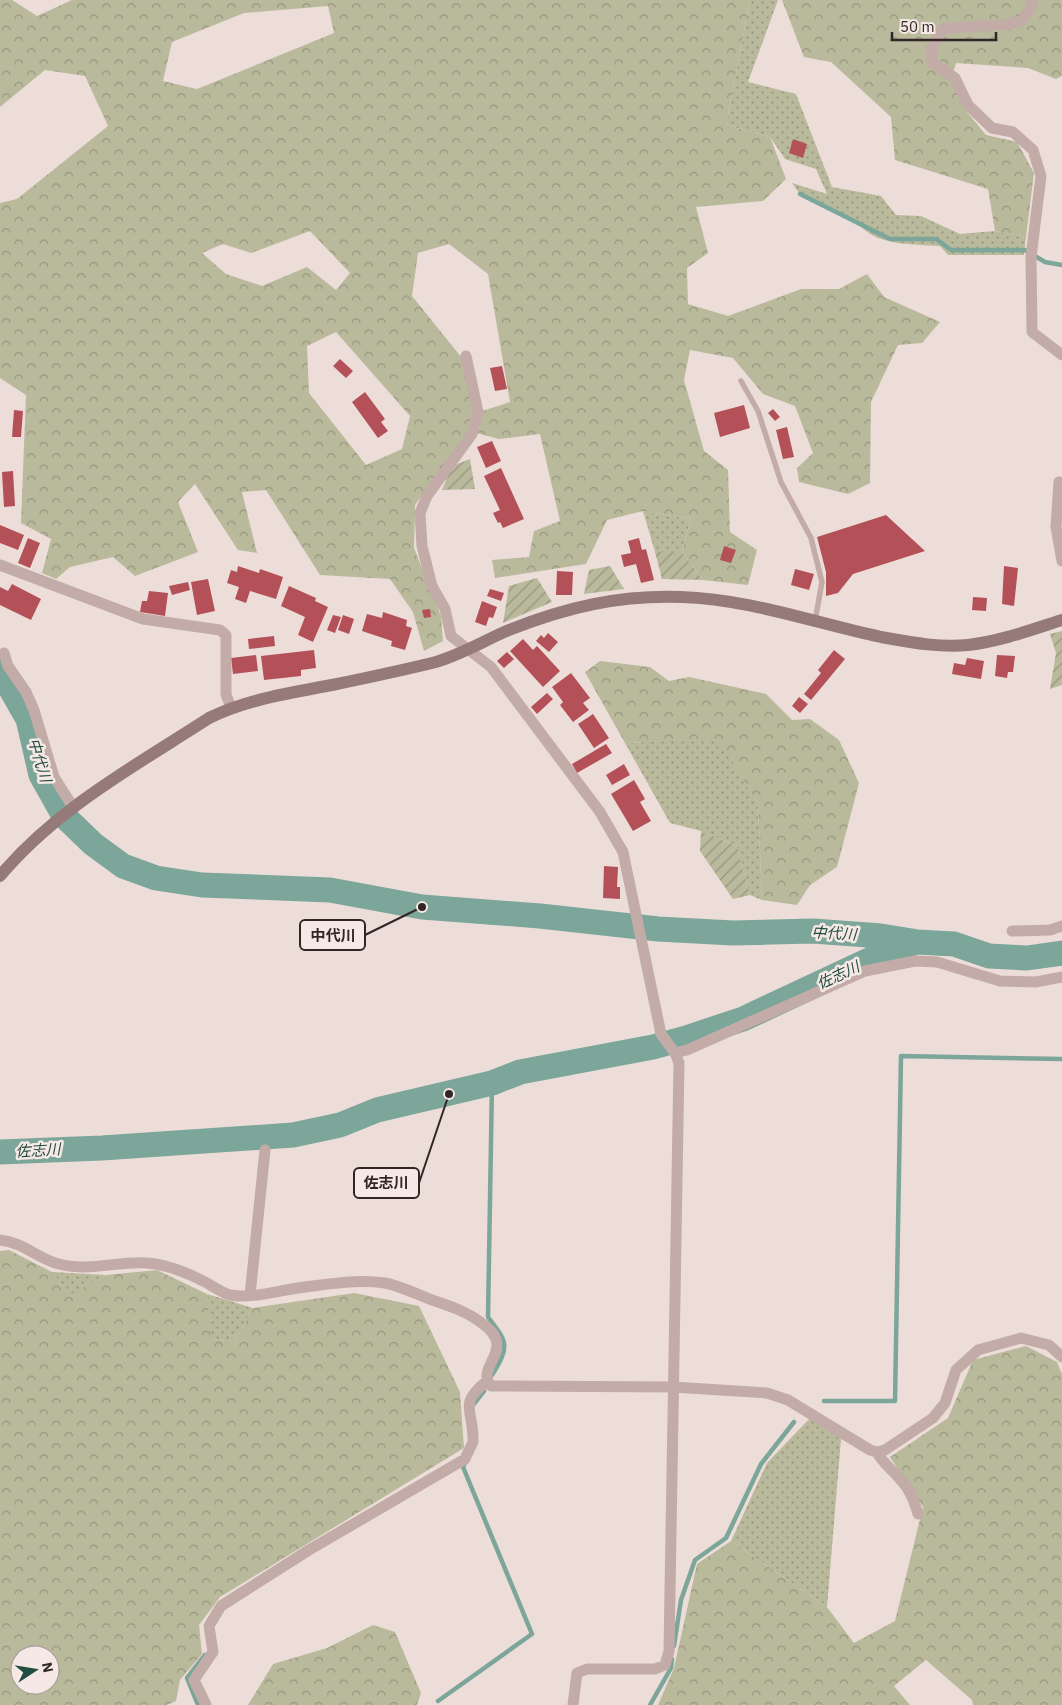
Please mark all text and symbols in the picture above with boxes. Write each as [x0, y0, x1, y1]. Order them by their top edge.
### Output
scale bar [892, 10, 996, 42]
text: 50 m [900, 17, 935, 36]
water label: 中代川 [24, 736, 56, 786]
callout: 中代川 [300, 920, 365, 950]
water label: 中代川 [811, 922, 859, 944]
text: 中代川 [310, 926, 356, 945]
water label: 佐志川 [814, 956, 864, 993]
water label: 佐志川 [15, 1139, 63, 1161]
callout: 佐志川 [354, 1168, 419, 1198]
text: 佐志川 [363, 1173, 409, 1192]
north arrow [10, 1645, 60, 1695]
text: N [38, 1660, 58, 1674]

